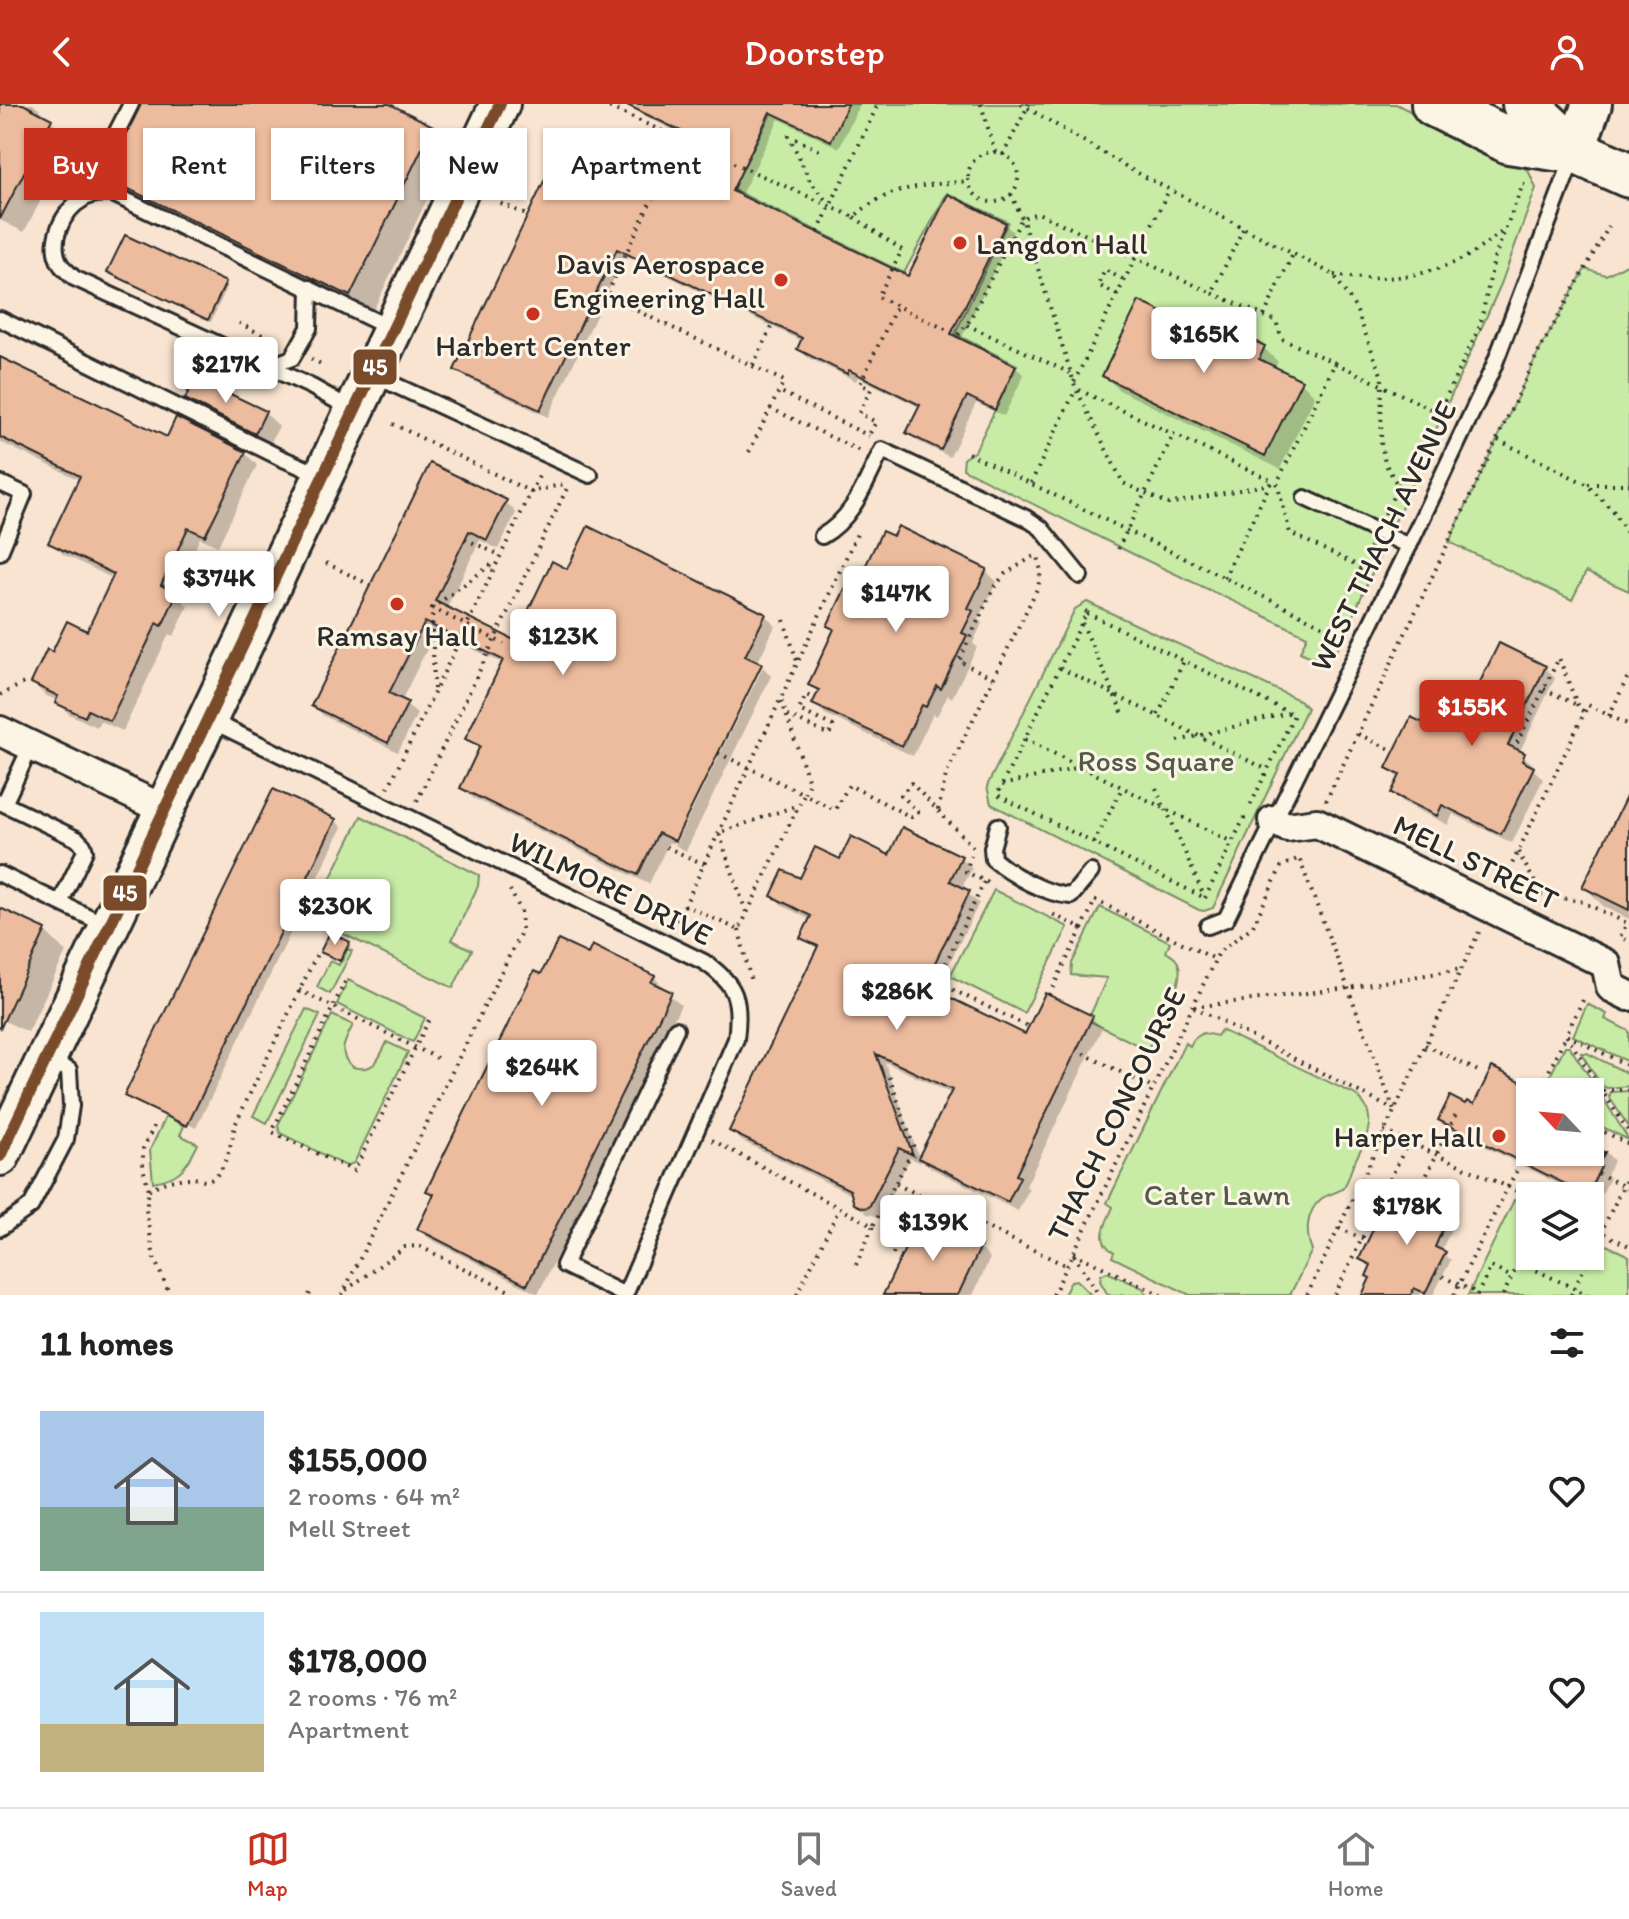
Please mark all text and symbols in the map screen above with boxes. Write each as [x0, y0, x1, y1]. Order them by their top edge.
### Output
icon: back [40, 30, 84, 74]
icon: person [1545, 30, 1589, 74]
text: Doorstep [744, 31, 885, 74]
chip: Buy [24, 128, 127, 200]
chip: Rent [143, 128, 255, 200]
chip: Filters [271, 128, 404, 200]
chip: New [420, 128, 527, 200]
chip: Apartment [543, 128, 730, 200]
place label: Langdon Hall [976, 225, 1148, 262]
marker: Langdon Hall [951, 234, 969, 252]
place label: Davis Aerospace Engineering Hall [553, 245, 765, 316]
marker: Davis Aerospace Engineering Hall [772, 271, 790, 289]
marker: Harbert Center [524, 305, 542, 323]
pin: $165K [1148, 307, 1260, 375]
text: $165K [1169, 317, 1239, 349]
place label: Harbert Center [435, 327, 631, 364]
pin: $217K [170, 337, 282, 405]
text: $217K [192, 347, 260, 379]
line badge: 45 [352, 348, 398, 386]
text: 45 [363, 354, 388, 381]
street label: WEST THACH AVENUE [1301, 395, 1465, 677]
pin: $374K [163, 551, 275, 619]
text: $374K [183, 561, 255, 593]
pin: $147K [840, 566, 952, 634]
text: $147K [861, 576, 931, 608]
marker: Ramsay Hall [388, 595, 406, 613]
pin: $123K [507, 609, 619, 677]
place label: Ramsay Hall [316, 617, 478, 654]
text: $123K [528, 619, 598, 651]
pin: $155K [1416, 680, 1528, 748]
text: $155K [1437, 690, 1507, 722]
park label: Ross Square [1077, 742, 1235, 779]
street label: MELL STREET [1387, 806, 1565, 918]
street label: WILMORE DRIVE [503, 823, 719, 953]
line badge: 45 [102, 874, 148, 912]
pin: $230K [279, 879, 391, 947]
text: 45 [113, 880, 138, 907]
text: $230K [298, 889, 372, 921]
pin: $286K [841, 964, 953, 1032]
text: $286K [861, 974, 933, 1006]
street label: THACH CONCOURSE [1038, 981, 1194, 1247]
pin: $264K [486, 1040, 598, 1108]
text: $264K [506, 1050, 578, 1082]
north arrow [1516, 1078, 1604, 1166]
map controls [1516, 1078, 1604, 1270]
place label: Harper Hall [1334, 1118, 1484, 1155]
marker: Harper Hall [1490, 1127, 1508, 1145]
park label: Cater Lawn [1144, 1176, 1290, 1213]
pin: $178K [1351, 1179, 1463, 1247]
button: layers [1516, 1182, 1604, 1270]
text: $178K [1372, 1189, 1442, 1221]
pin: $139K [877, 1195, 989, 1263]
text: $139K [898, 1205, 968, 1237]
icon: filters [1545, 1321, 1589, 1365]
text: 11 homes [40, 1323, 174, 1364]
text: $155,000 [288, 1439, 428, 1480]
icon: home [104, 1443, 200, 1539]
icon: heart [1545, 1469, 1589, 1513]
text: 2 rooms · 64 m² [288, 1480, 460, 1512]
text: Mell Street [288, 1512, 411, 1544]
text: $178,000 [288, 1640, 427, 1681]
icon: home [104, 1644, 200, 1740]
icon: heart [1545, 1670, 1589, 1714]
text: 2 rooms · 76 m² [288, 1681, 457, 1713]
text: Apartment [288, 1713, 409, 1745]
tab: Map [246, 1827, 290, 1902]
tab: Saved [781, 1827, 837, 1902]
tab: Home [1328, 1827, 1383, 1902]

